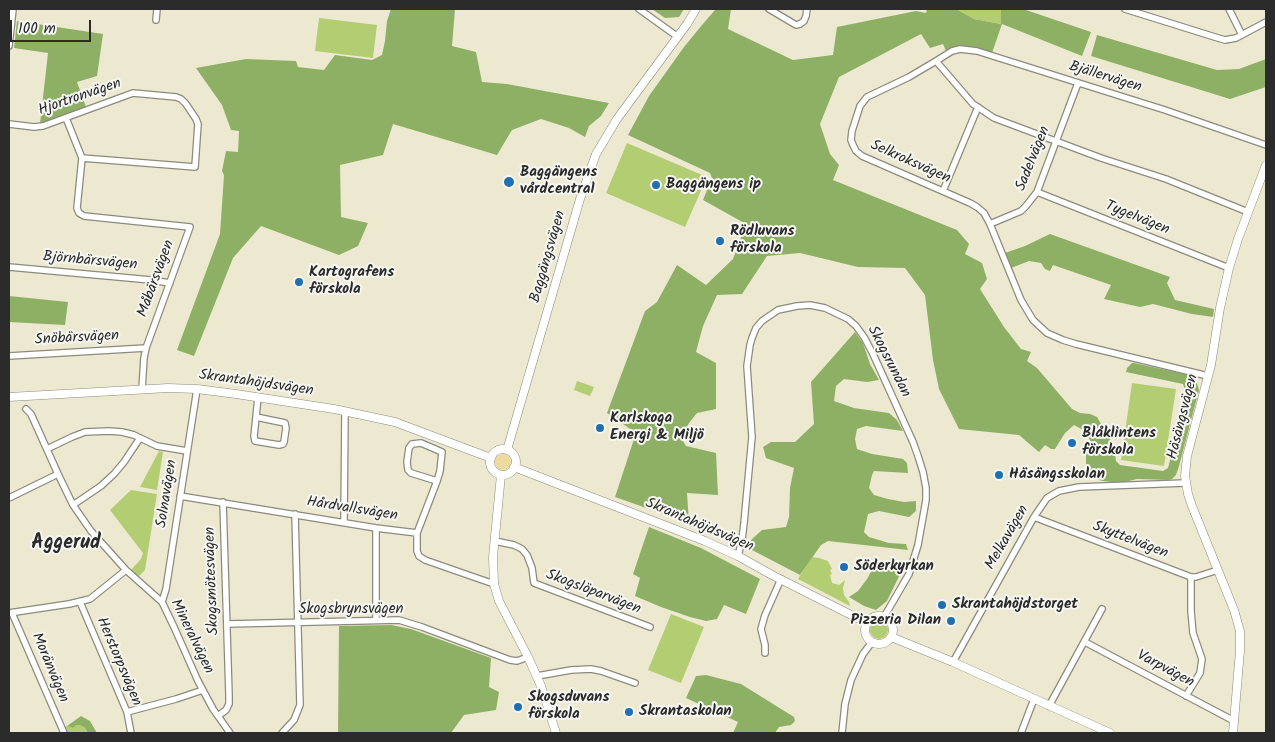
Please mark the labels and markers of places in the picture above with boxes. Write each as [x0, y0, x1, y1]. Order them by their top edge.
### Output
place label: Baggängens vårdcentral [520, 164, 597, 199]
marker: Baggängens vårdcentral [502, 175, 516, 189]
place label: Baggängens ip [666, 176, 761, 194]
marker: Baggängens ip [650, 179, 662, 191]
place label: Rödluvans förskola [730, 223, 794, 258]
marker: Rödluvans förskola [714, 235, 726, 247]
place label: Kartografens förskola [309, 264, 394, 299]
marker: Kartografens förskola [293, 276, 305, 288]
place label: Karlskoga Energi & Miljö [610, 410, 704, 445]
marker: Karlskoga Energi & Miljö [594, 422, 606, 434]
place label: Blåklintens förskola [1082, 425, 1156, 460]
marker: Blåklintens förskola [1066, 437, 1078, 449]
place label: Häsängsskolan [1009, 466, 1105, 484]
marker: Häsängsskolan [993, 469, 1005, 481]
place label: Söderkyrkan [854, 558, 934, 576]
marker: Söderkyrkan [838, 561, 850, 573]
place label: Skrantahöjdstorget [952, 596, 1078, 614]
marker: Skrantahöjdstorget [936, 599, 948, 611]
place label: Pizzeria Dilan [851, 612, 941, 630]
marker: Pizzeria Dilan [945, 615, 957, 627]
place label: Skogsduvans förskola [528, 689, 609, 724]
marker: Skogsduvans förskola [512, 701, 524, 713]
place label: Skrantaskolan [639, 703, 732, 721]
marker: Skrantaskolan [623, 706, 635, 718]

